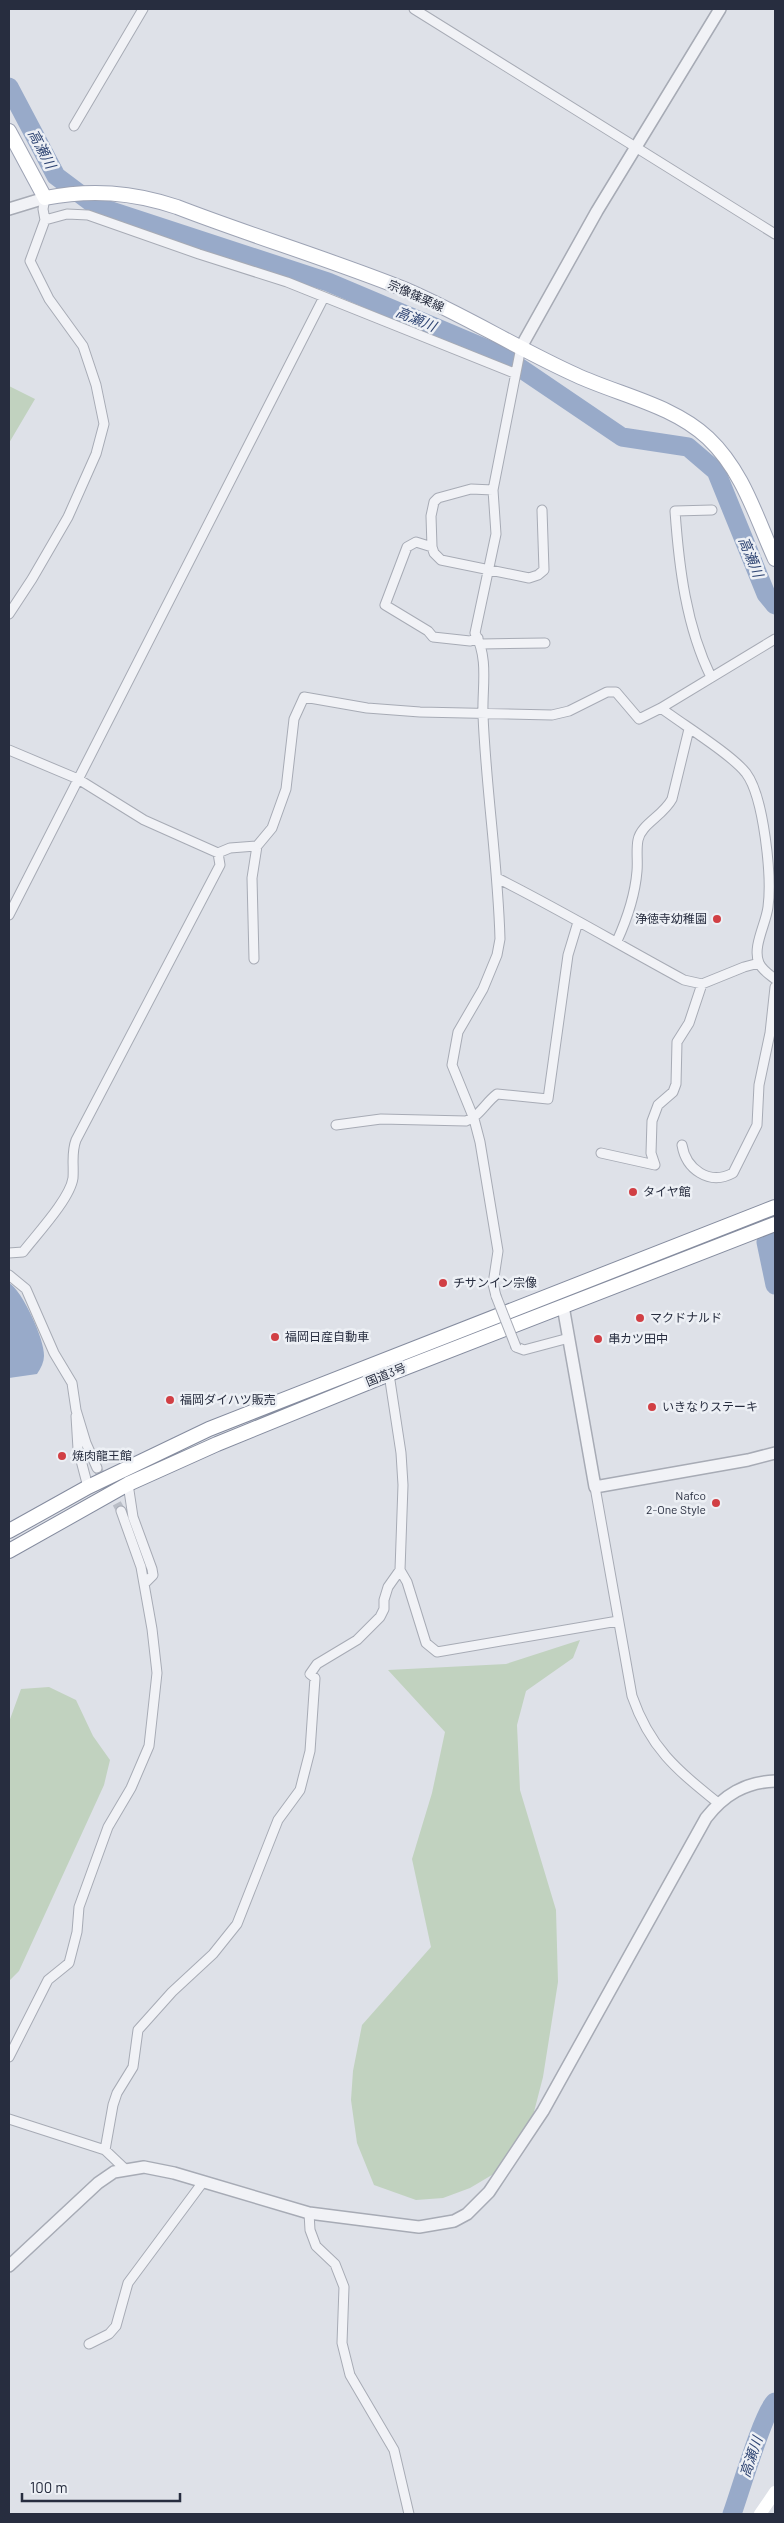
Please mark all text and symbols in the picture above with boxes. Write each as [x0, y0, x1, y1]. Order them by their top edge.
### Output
water label: 高瀬川 [25, 126, 61, 173]
street label: 宗像篠栗線 [386, 276, 447, 314]
water label: 高瀬川 [394, 303, 441, 335]
water label: 高瀬川 [736, 534, 768, 581]
place label: 浄徳寺幼稚園 [635, 911, 707, 925]
marker: 浄徳寺幼稚園 [711, 913, 723, 925]
place label: タイヤ館 [643, 1184, 691, 1198]
marker: タイヤ館 [627, 1186, 639, 1198]
place label: チサンイン宗像 [453, 1275, 537, 1289]
marker: チサンイン宗像 [437, 1277, 449, 1289]
place label: マクドナルド [650, 1310, 722, 1324]
marker: マクドナルド [634, 1312, 646, 1324]
place label: 福岡日産自動車 [285, 1329, 369, 1343]
marker: 福岡日産自動車 [269, 1331, 281, 1343]
place label: 串カツ田中 [608, 1331, 668, 1345]
marker: 串カツ田中 [592, 1333, 604, 1345]
street label: 国道3号 [363, 1360, 408, 1388]
place label: 福岡ダイハツ販売 [180, 1392, 276, 1406]
marker: 福岡ダイハツ販売 [164, 1394, 176, 1406]
place label: いきなりステーキ [662, 1399, 758, 1413]
marker: いきなりステーキ [646, 1401, 658, 1413]
place label: 焼肉龍王館 [72, 1448, 132, 1462]
marker: 焼肉龍王館 [56, 1450, 68, 1462]
place label: Nafco 2-One Style [646, 1488, 706, 1516]
marker: Nafco 2-One Style [710, 1497, 722, 1509]
water label: 高瀬川 [736, 2432, 766, 2479]
scale bar [22, 2470, 180, 2502]
text: 100 m [30, 2478, 68, 2496]

